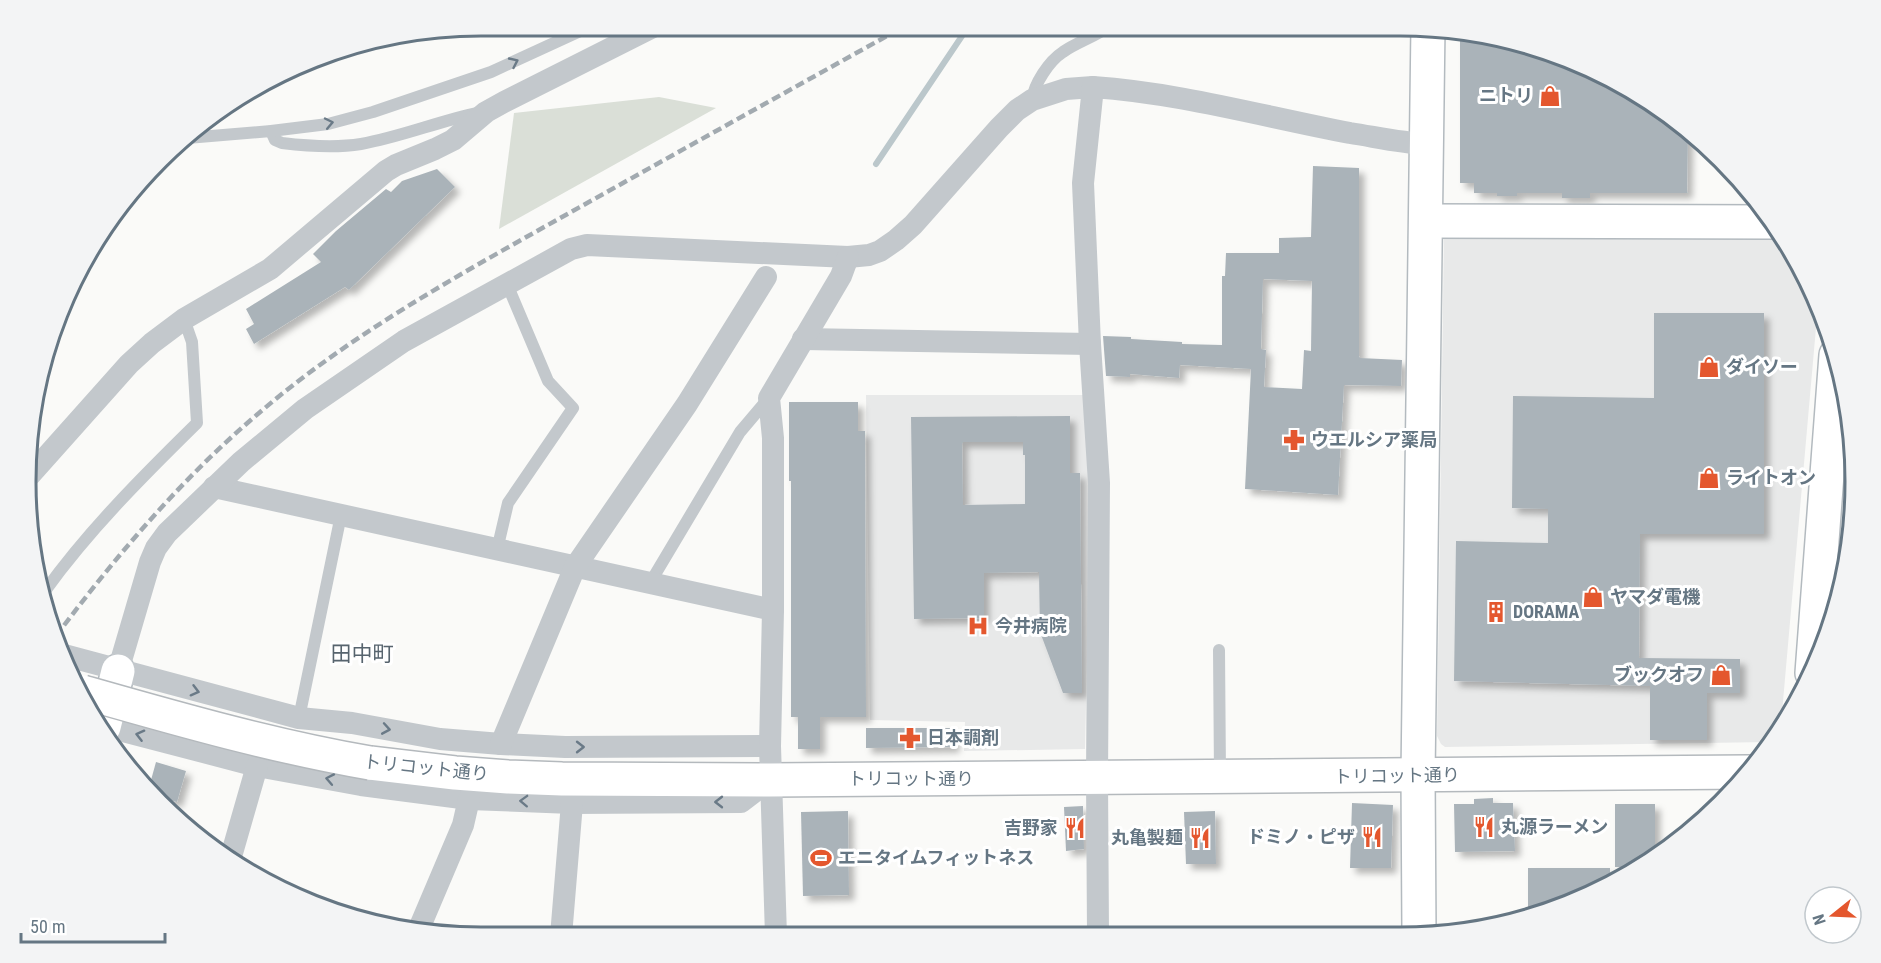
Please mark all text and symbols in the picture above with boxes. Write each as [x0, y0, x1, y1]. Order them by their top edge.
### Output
one-way arrow [507, 57, 518, 69]
shop icon: ニトリ [1538, 84, 1562, 108]
place label: ニトリ [1479, 85, 1533, 106]
one-way arrow [324, 117, 334, 130]
shop icon: ダイソー [1697, 355, 1721, 379]
place label: ダイソー [1726, 356, 1798, 377]
pharmacy icon: ウエルシア薬局 [1282, 428, 1306, 452]
place label: ウエルシア薬局 [1311, 429, 1437, 450]
shop icon: ライトオン [1697, 466, 1721, 490]
place label: ライトオン [1726, 467, 1816, 488]
shop icon: ヤマダ電機 [1581, 585, 1605, 609]
place label: ヤマダ電機 [1610, 586, 1701, 607]
building icon: DORAMA [1484, 600, 1508, 624]
place label: DORAMA [1513, 601, 1580, 622]
hospital icon: 今井病院 [966, 614, 990, 638]
place label: 今井病院 [995, 615, 1067, 636]
district label: 田中町 [331, 642, 394, 666]
shop icon: ブックオフ [1709, 663, 1733, 687]
place label: ブックオフ [1614, 664, 1704, 685]
one-way arrow [189, 684, 200, 696]
one-way arrow [381, 722, 391, 734]
pharmacy icon: 日本調剤 [898, 726, 922, 750]
place label: 日本調剤 [927, 727, 999, 748]
one-way arrow [136, 730, 146, 743]
one-way arrow [575, 741, 584, 753]
street label: トリコット通り [362, 750, 490, 785]
street label: トリコット通り [1334, 764, 1460, 787]
street label: トリコット通り [848, 768, 974, 789]
one-way arrow [326, 773, 336, 786]
one-way arrow [519, 795, 528, 808]
one-way arrow [714, 796, 723, 808]
restaurant icon: 丸源ラーメン [1472, 815, 1496, 839]
restaurant icon: 吉野家 [1063, 816, 1087, 840]
place label: 丸源ラーメン [1501, 816, 1608, 837]
place label: 吉野家 [1004, 817, 1058, 838]
restaurant icon: ドミノ・ピザ [1360, 825, 1384, 849]
restaurant icon: 丸亀製麺 [1188, 826, 1212, 850]
place label: ドミノ・ピザ [1247, 826, 1355, 847]
place label: 丸亀製麺 [1111, 827, 1183, 848]
sports icon: エニタイムフィットネス [809, 846, 833, 870]
place label: エニタイムフィットネス [838, 847, 1034, 868]
north arrow [1803, 885, 1863, 945]
scale bar [21, 906, 165, 944]
text: N [1809, 912, 1830, 927]
text: 50 m [30, 916, 65, 937]

